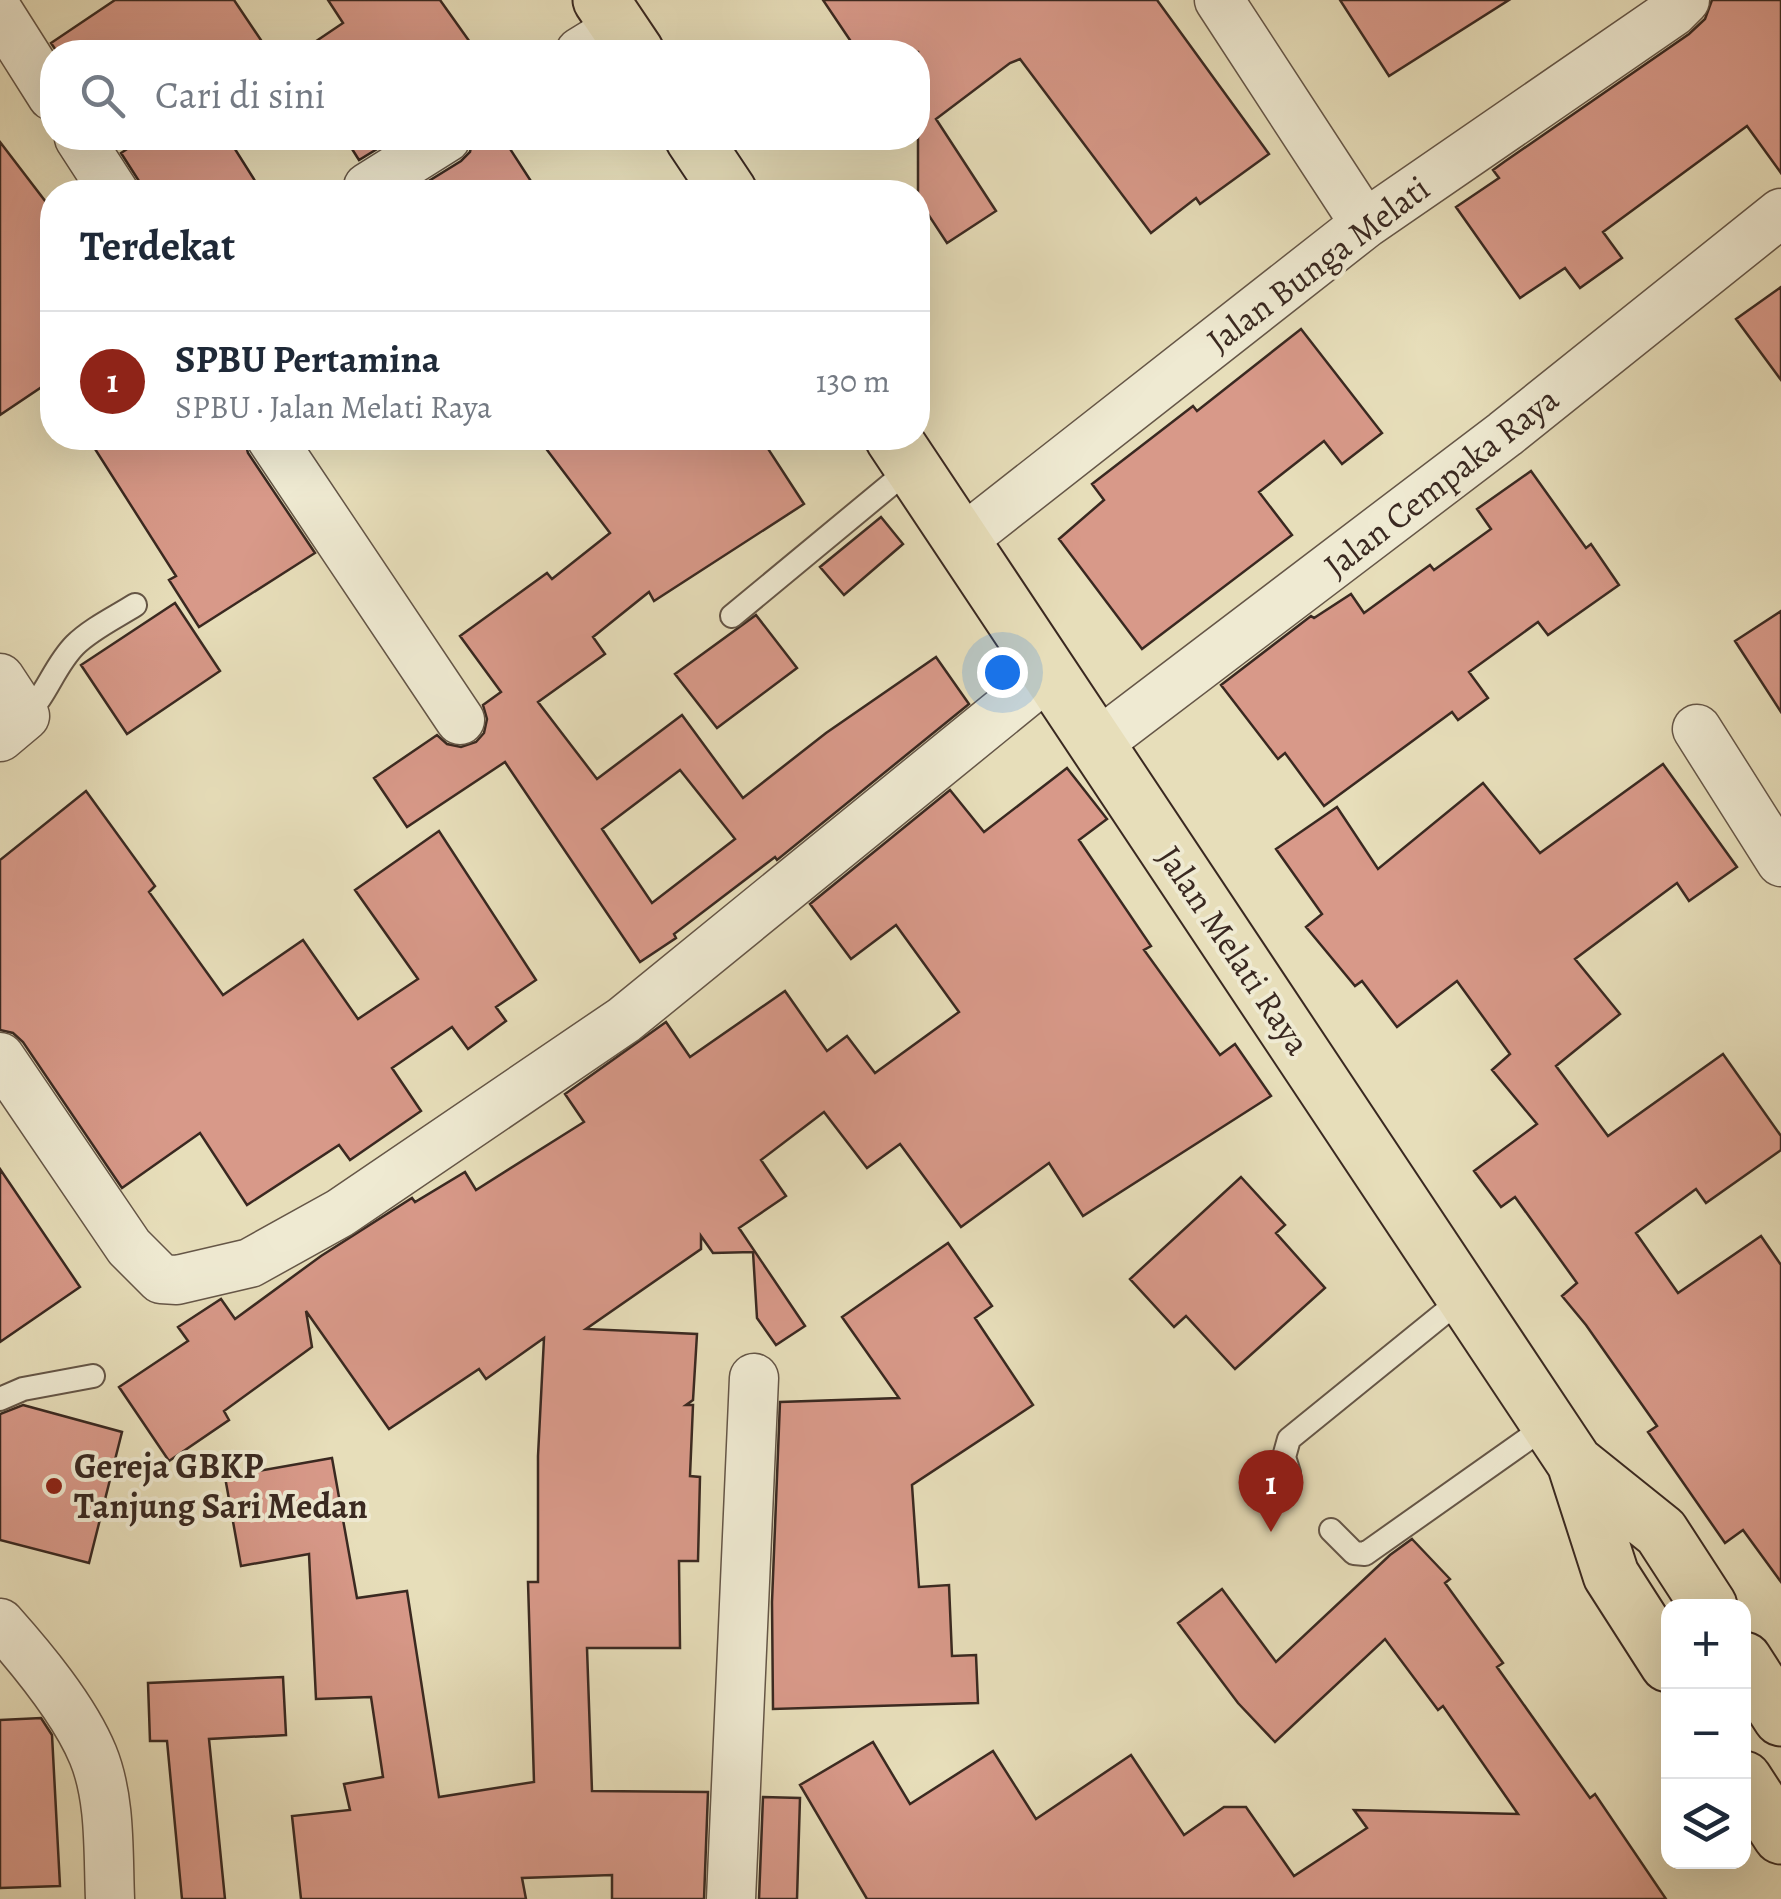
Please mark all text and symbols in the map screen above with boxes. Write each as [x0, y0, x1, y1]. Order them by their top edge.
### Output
search box [40, 40, 930, 150]
icon: search [75, 68, 130, 123]
text: Cari di sini [155, 69, 325, 121]
street label: Jalan Bunga Melati [1197, 164, 1439, 364]
text: Terdekat [80, 217, 235, 274]
text: SPBU Pertamina [175, 333, 440, 385]
text: 1 [107, 359, 118, 403]
text: 130 m [816, 359, 890, 403]
street label: Jalan Cempaka Raya [1314, 375, 1569, 589]
text: SPBU · Jalan Melati Raya [175, 385, 492, 429]
your location [977, 647, 1028, 698]
street label: Jalan Melati Raya [1146, 836, 1322, 1065]
place label: Gereja GBKP Tanjung Sari Medan [74, 1442, 368, 1530]
pin: 1 [1238, 1450, 1304, 1532]
marker: Gereja GBKP Tanjung Sari Medan [43, 1475, 65, 1497]
map controls [1661, 1599, 1751, 1869]
button: + [1661, 1599, 1751, 1689]
button: − [1661, 1689, 1751, 1779]
button: layers [1661, 1779, 1751, 1869]

